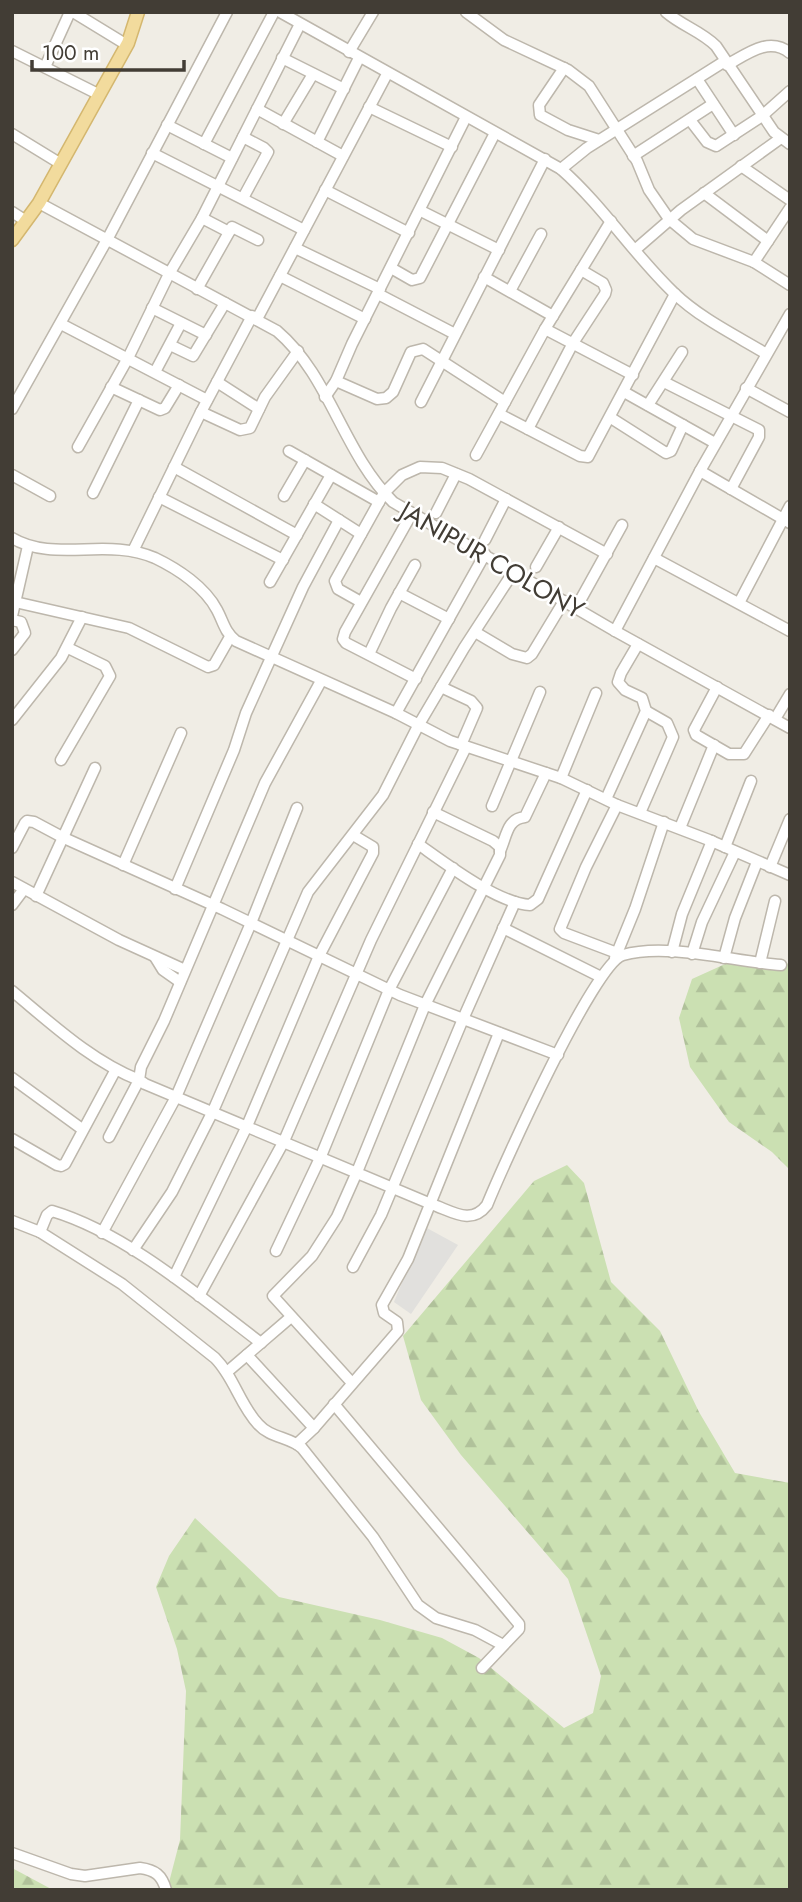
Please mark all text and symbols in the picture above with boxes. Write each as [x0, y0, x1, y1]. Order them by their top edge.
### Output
scale bar [32, 28, 184, 72]
text: 100 m [42, 38, 99, 68]
street label: JANIPUR COLONY [390, 490, 592, 628]

